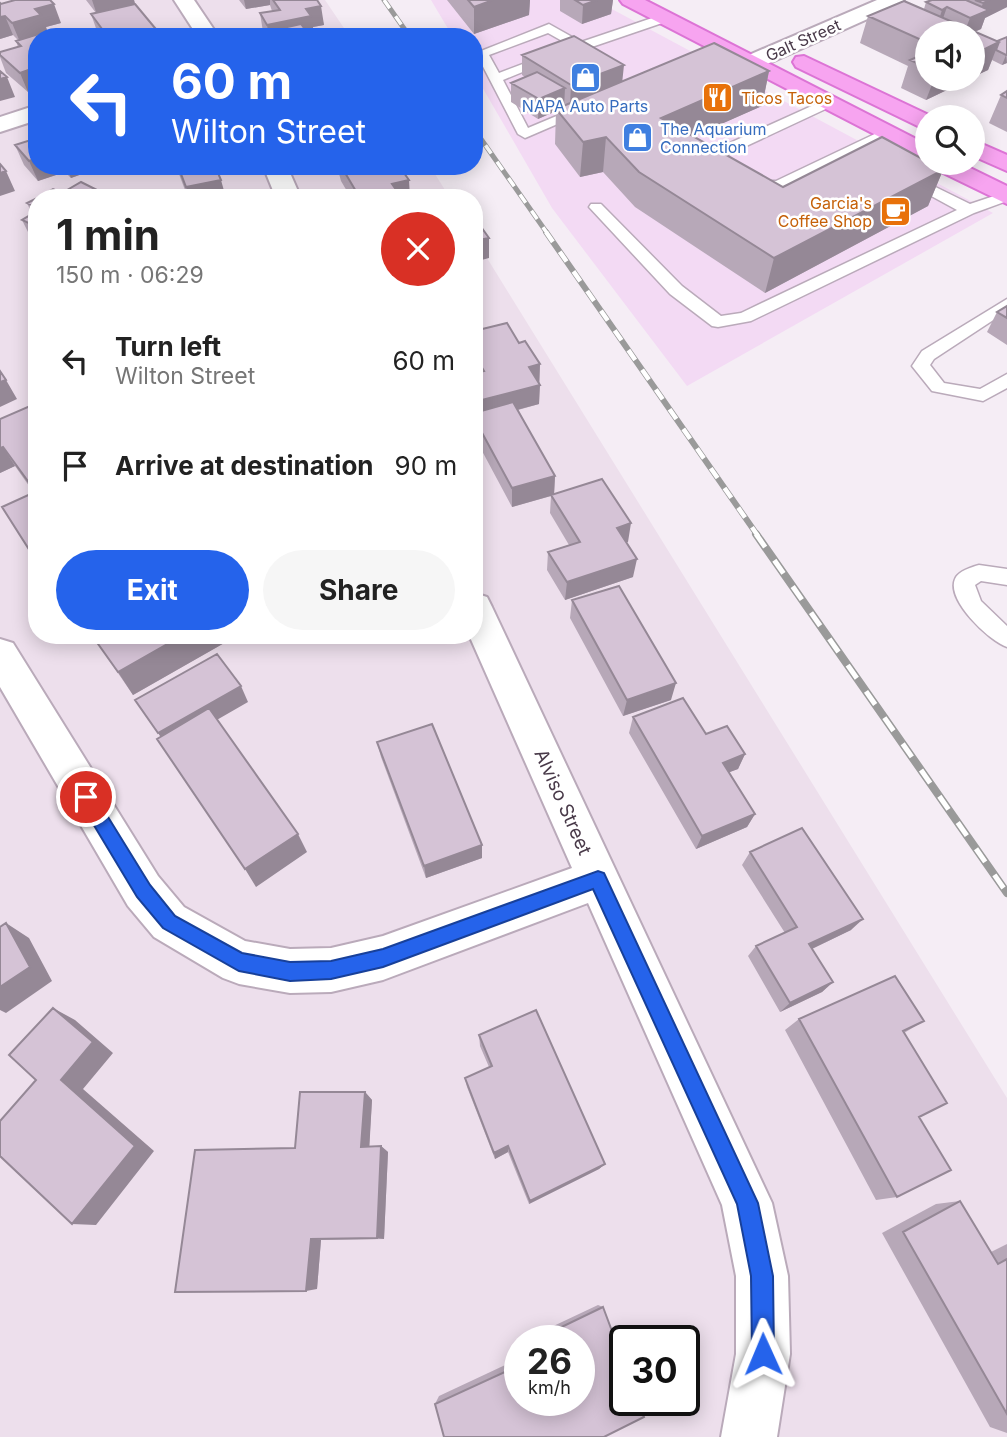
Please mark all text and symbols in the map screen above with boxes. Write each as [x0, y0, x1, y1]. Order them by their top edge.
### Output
street label: Galt Street [762, 15, 844, 65]
map controls [915, 21, 985, 175]
button: sound [915, 21, 985, 91]
text: 60 m [171, 52, 292, 111]
icon: left [56, 56, 147, 147]
shop icon: NAPA Auto Parts [568, 60, 602, 94]
restaurant icon: Ticos Tacos [701, 81, 735, 115]
place label: Ticos Tacos [741, 88, 832, 108]
place label: NAPA Auto Parts [522, 96, 648, 116]
button: search [915, 105, 985, 175]
text: Wilton Street [171, 112, 366, 151]
place label: The Aquarium Connection [660, 119, 767, 157]
shop icon: The Aquarium Connection [620, 121, 654, 155]
place label: Garcia's Coffee Shop [778, 193, 872, 231]
cafe icon: Garcia's Coffee Shop [878, 195, 912, 229]
text: 1 min [56, 209, 160, 260]
button: close [381, 212, 455, 286]
text: 150 m · 06:29 [56, 261, 204, 289]
text: Turn left [115, 331, 221, 362]
icon: left [56, 342, 94, 380]
text: 60 m [392, 345, 455, 376]
text: Wilton Street [115, 362, 255, 390]
icon: arrive [56, 447, 94, 485]
text: Arrive at destination [115, 450, 374, 481]
text: 90 m [395, 450, 457, 481]
button: Exit [56, 550, 249, 630]
button: Share [263, 550, 455, 630]
street label: Alviso Street [529, 745, 597, 859]
pin [56, 767, 116, 827]
icon: arrive [67, 778, 105, 816]
position arrow [726, 1317, 800, 1391]
speed limit sign: 30 [609, 1325, 700, 1416]
text: 26 [527, 1340, 572, 1382]
text: km/h [528, 1377, 571, 1398]

